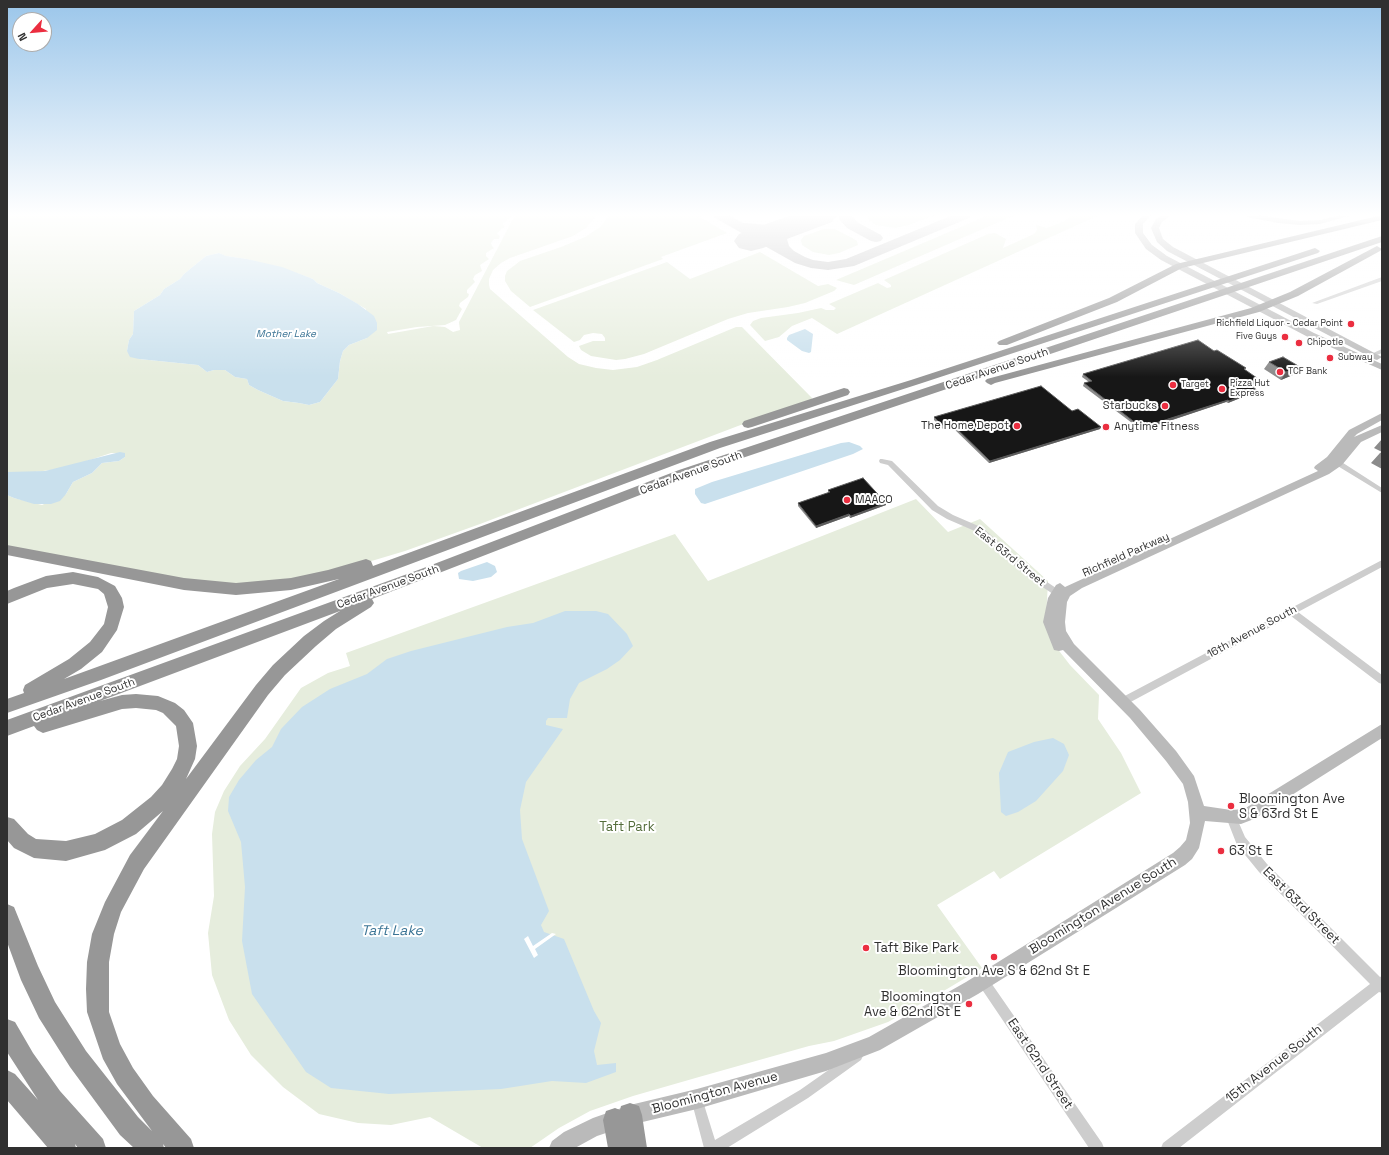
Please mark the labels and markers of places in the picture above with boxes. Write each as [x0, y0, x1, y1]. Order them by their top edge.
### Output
place label: Richfield Liquor - Cedar Point [1216, 319, 1343, 329]
marker: Richfield Liquor - Cedar Point [1346, 319, 1356, 329]
place label: Five Guys [1236, 332, 1277, 342]
marker: Five Guys [1280, 332, 1290, 342]
marker: Chipotle [1294, 338, 1304, 348]
place label: Chipotle [1307, 338, 1343, 348]
marker: Subway [1325, 353, 1335, 363]
place label: Subway [1338, 353, 1372, 363]
marker: TCF Bank [1275, 367, 1285, 377]
place label: TCF Bank [1288, 367, 1327, 377]
place label: Pizza Hut Express [1230, 379, 1270, 400]
marker: Target [1168, 380, 1178, 390]
place label: Target [1181, 380, 1209, 390]
marker: Pizza Hut Express [1217, 384, 1227, 394]
place label: Starbucks [1103, 399, 1157, 413]
marker: Starbucks [1160, 401, 1170, 411]
place label: The Home Depot [921, 419, 1009, 433]
place label: Anytime Fitness [1114, 420, 1199, 434]
marker: The Home Depot [1012, 421, 1022, 431]
marker: Anytime Fitness [1101, 422, 1111, 432]
place label: MAACO [855, 493, 893, 507]
marker: MAACO [842, 495, 852, 505]
place label: Bloomington Ave S & 63rd St E [1239, 791, 1345, 822]
marker: Bloomington Ave S & 63rd St E [1226, 801, 1236, 811]
place label: 63 St E [1229, 843, 1273, 859]
marker: 63 St E [1216, 846, 1226, 856]
place label: Taft Bike Park [874, 940, 959, 956]
marker: Taft Bike Park [861, 943, 871, 953]
marker: Bloomington Ave S & 62nd St E [989, 952, 999, 962]
place label: Bloomington Ave S & 62nd St E [898, 963, 1090, 979]
place label: Bloomington Ave & 62nd St E [864, 989, 961, 1020]
marker: Bloomington Ave & 62nd St E [964, 999, 974, 1009]

